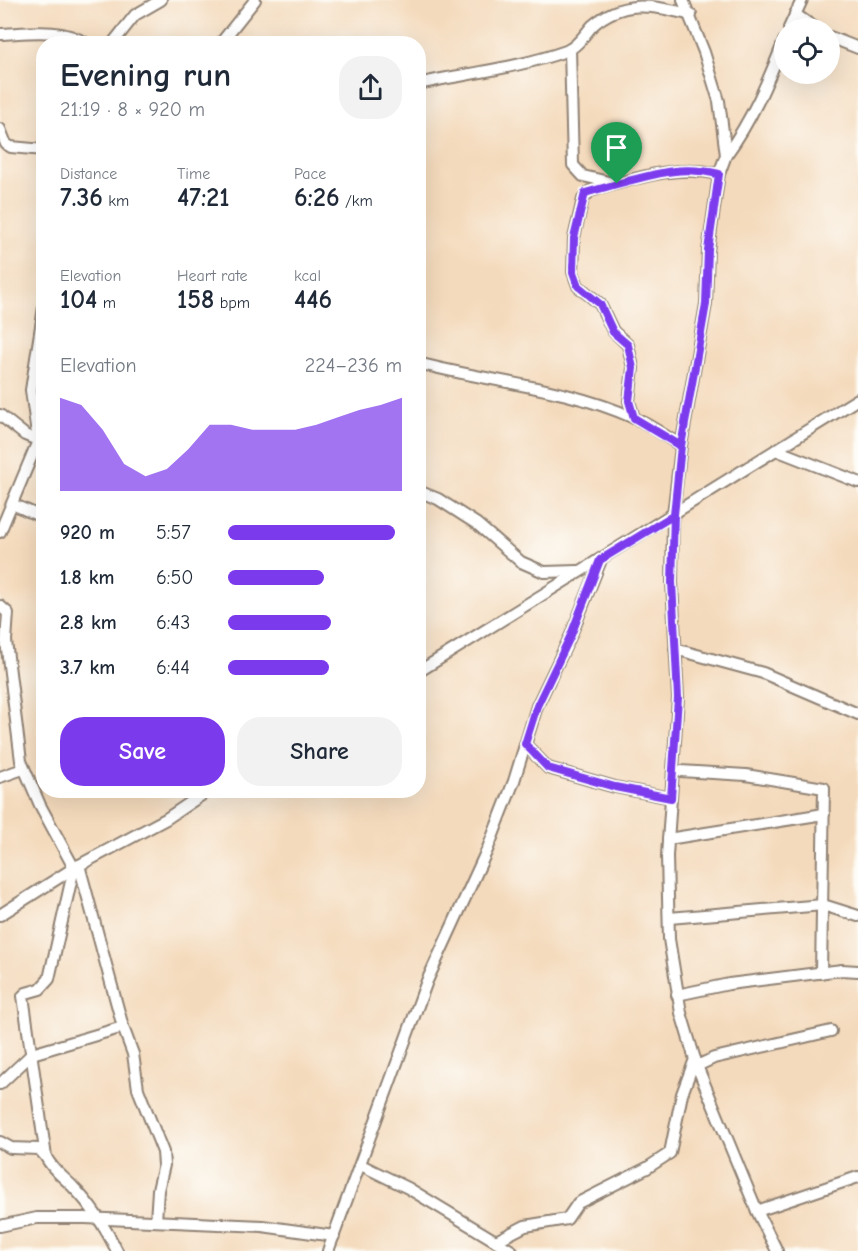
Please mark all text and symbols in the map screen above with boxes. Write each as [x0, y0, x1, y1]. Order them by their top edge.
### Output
map controls [774, 18, 840, 84]
button: locate [774, 18, 840, 84]
text: Evening run [60, 56, 231, 94]
button: share [339, 56, 402, 119]
text: 21:19 · 8 × 920 m [60, 98, 205, 121]
pin [591, 122, 642, 184]
icon: arrive [600, 131, 633, 164]
text: Distance [60, 165, 117, 183]
text: Time [177, 165, 210, 183]
text: Pace [294, 165, 326, 183]
text: 7.36 [60, 183, 103, 213]
text: 47:21 [177, 183, 229, 213]
text: 6:26 [294, 183, 340, 213]
text: km [103, 192, 129, 210]
text: /km [340, 192, 373, 210]
text: Elevation [60, 267, 121, 285]
text: Heart rate [177, 267, 248, 285]
text: kcal [294, 267, 321, 285]
text: 104 [60, 285, 97, 315]
text: 158 [177, 285, 214, 315]
text: 446 [294, 285, 332, 315]
text: m [97, 294, 116, 312]
text: bpm [214, 294, 250, 312]
text: Elevation [60, 354, 137, 377]
text: 224–236 m [305, 354, 402, 377]
text: 920 m [60, 521, 115, 544]
text: 5:57 [156, 521, 191, 544]
text: 1.8 km [60, 566, 115, 589]
text: 6:50 [156, 566, 193, 589]
text: 2.8 km [60, 611, 117, 634]
text: 6:43 [156, 611, 190, 634]
text: 3.7 km [60, 656, 115, 679]
text: 6:44 [156, 656, 190, 679]
button: Save [60, 717, 225, 786]
button: Share [237, 717, 402, 786]

